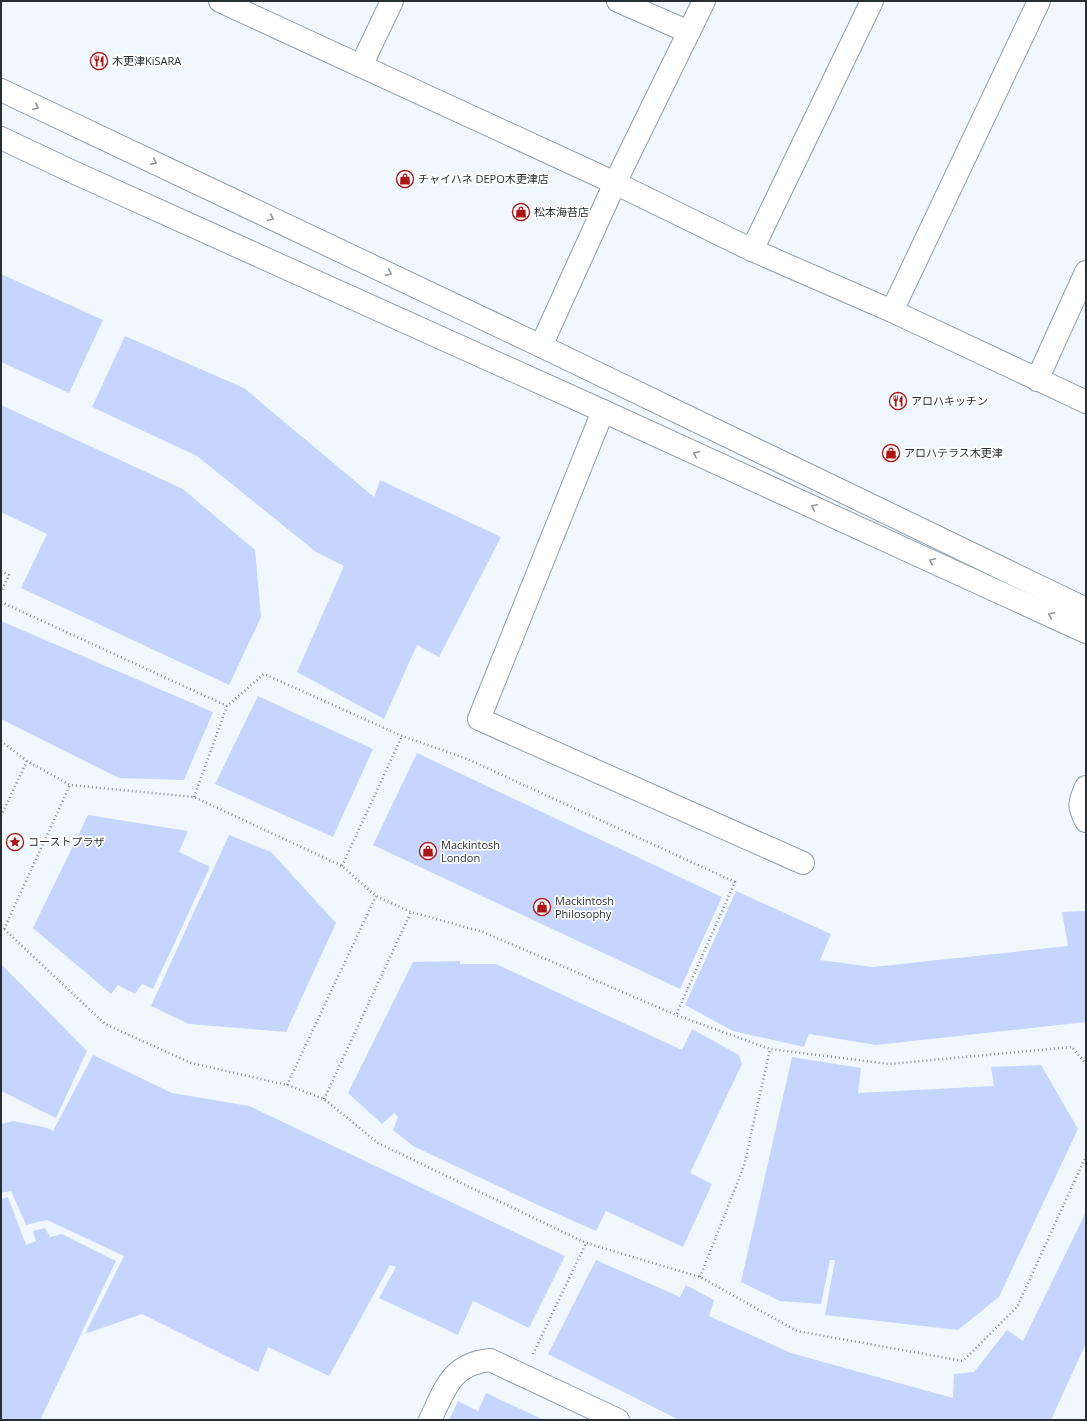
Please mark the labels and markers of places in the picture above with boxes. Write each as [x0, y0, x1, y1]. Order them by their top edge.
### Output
restaurant icon: 木更津KiSARA [89, 51, 109, 71]
place label: 木更津KiSARA [112, 53, 181, 68]
shop icon: チャイハネ DEPO木更津店 [395, 169, 415, 189]
place label: チャイハネ DEPO木更津店 [418, 171, 549, 186]
shop icon: 松本海苔店 [511, 202, 531, 222]
place label: 松本海苔店 [534, 204, 589, 219]
restaurant icon: アロハキッチン [888, 391, 908, 411]
place label: アロハキッチン [911, 393, 988, 408]
shop icon: アロハテラス木更津 [881, 443, 901, 463]
place label: アロハテラス木更津 [904, 445, 1003, 460]
place icon: コーストプラザ [5, 832, 25, 852]
place label: コーストプラザ [28, 834, 104, 849]
place label: Mackintosh London [441, 837, 500, 865]
shop icon: Mackintosh London [418, 841, 438, 861]
place label: Mackintosh Philosophy [555, 893, 614, 921]
shop icon: Mackintosh Philosophy [532, 897, 552, 917]

